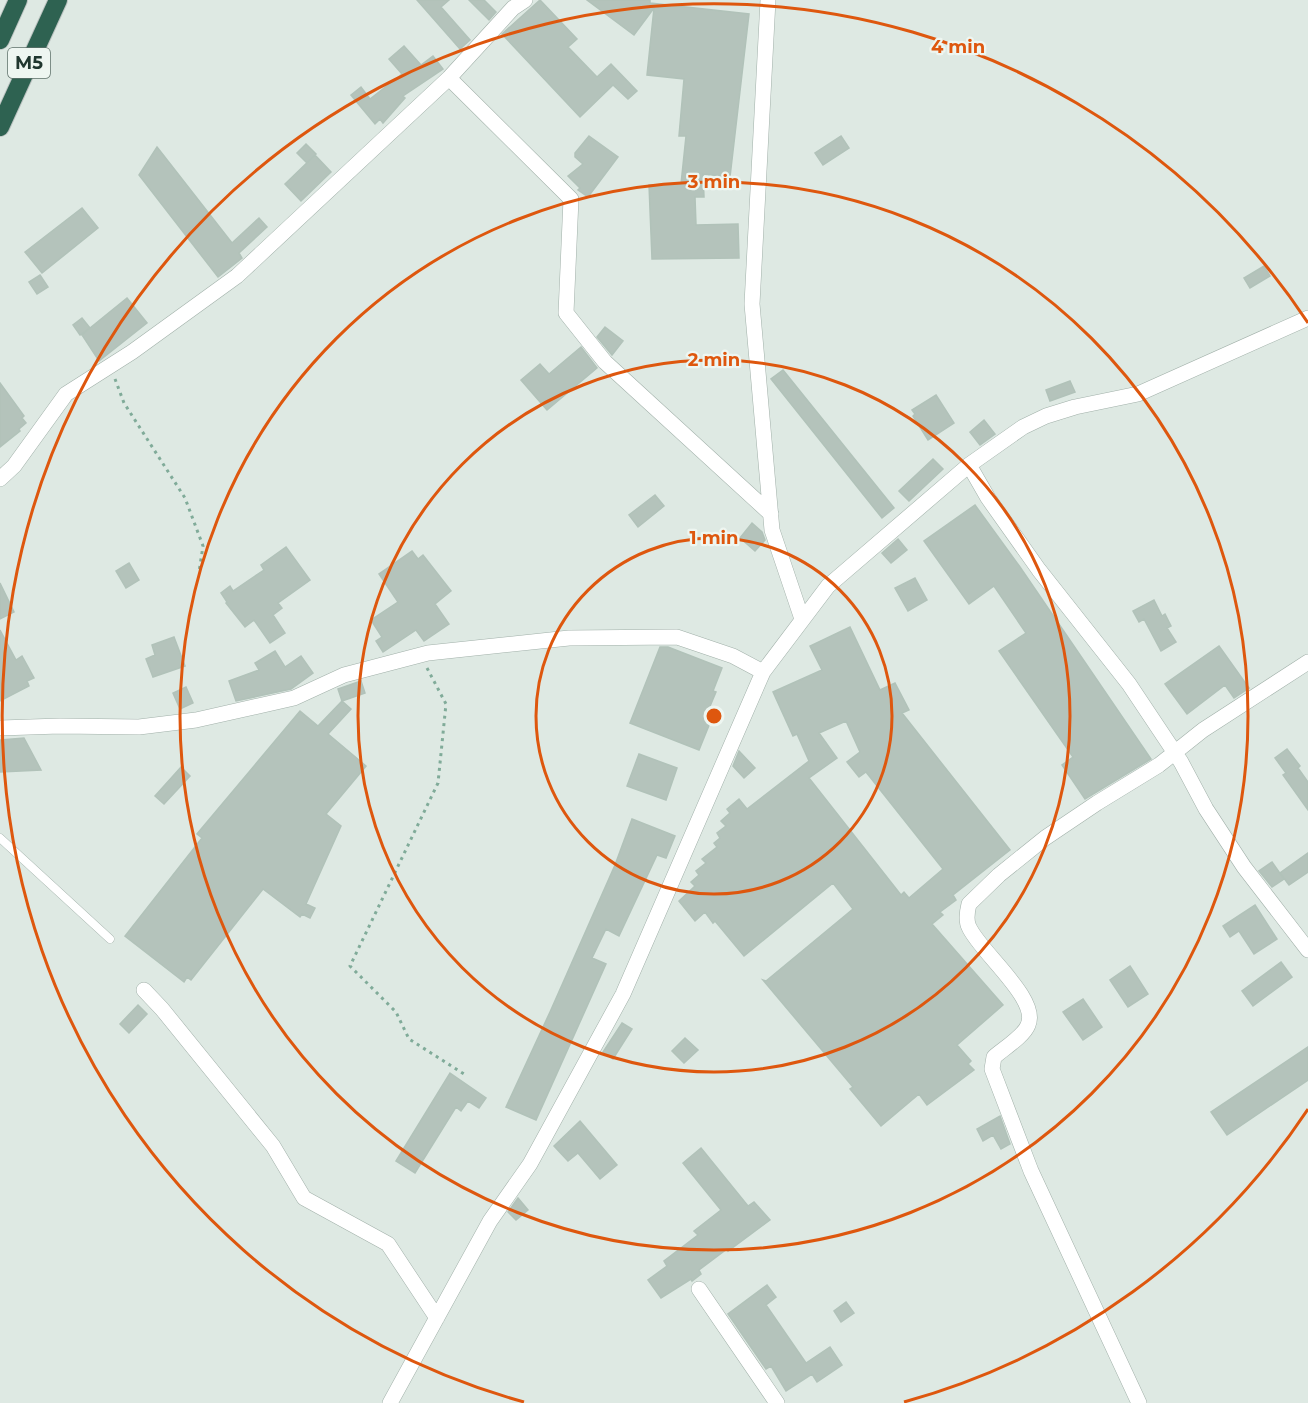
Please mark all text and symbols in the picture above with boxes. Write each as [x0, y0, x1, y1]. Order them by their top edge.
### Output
text: 4 min [931, 36, 985, 58]
road number: M5 [8, 48, 50, 78]
text: 3 min [687, 171, 740, 193]
text: 2 min [688, 349, 740, 371]
text: 1 min [690, 527, 738, 549]
centre of rings [704, 706, 724, 726]

